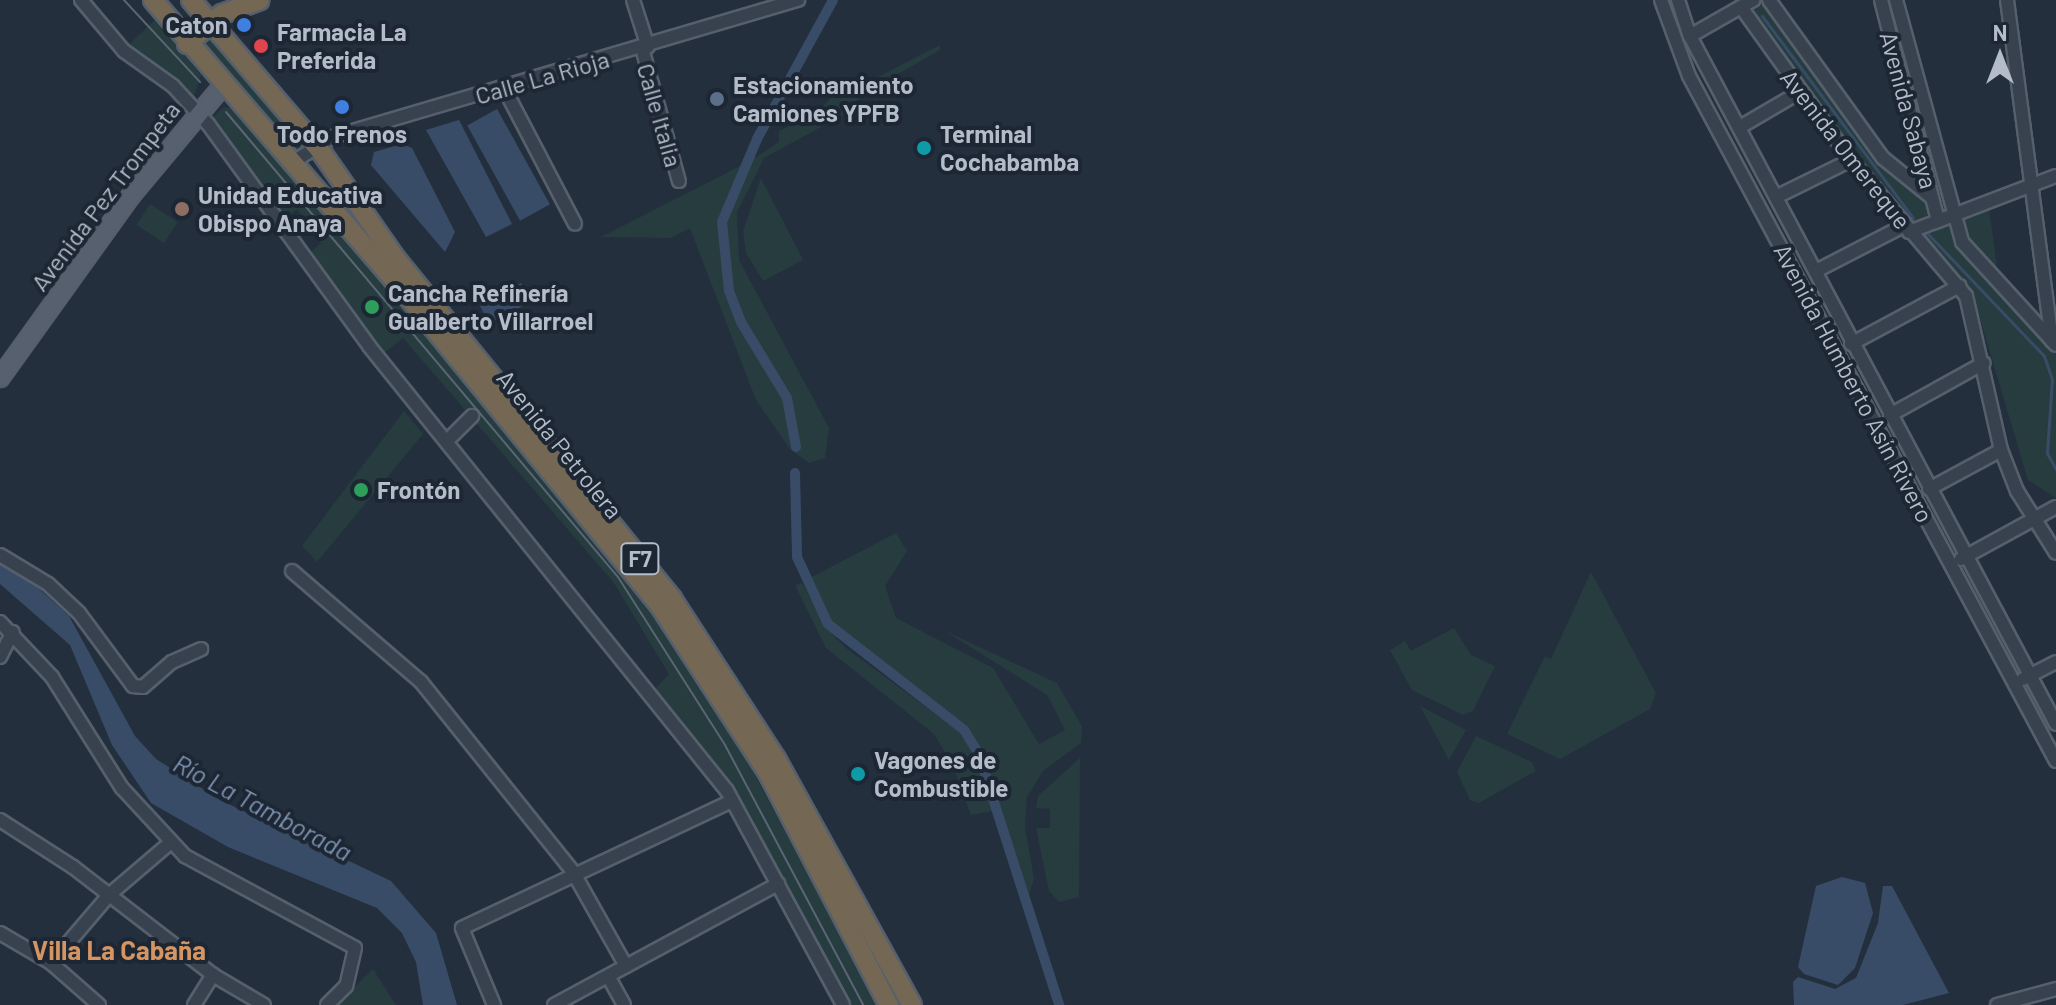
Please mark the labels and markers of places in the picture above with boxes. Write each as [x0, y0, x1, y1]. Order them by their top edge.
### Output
place label: Caton [166, 11, 228, 39]
marker: Caton [235, 16, 253, 34]
place label: Farmacia La Preferida [277, 18, 407, 74]
marker: Farmacia La Preferida [252, 37, 270, 55]
place label: Estacionamiento Camiones YPFB [733, 71, 914, 127]
marker: Estacionamiento Camiones YPFB [708, 90, 726, 108]
marker: Todo Frenos [333, 98, 351, 116]
place label: Todo Frenos [277, 120, 407, 148]
place label: Terminal Cochabamba [940, 120, 1079, 176]
marker: Terminal Cochabamba [915, 139, 933, 157]
place label: Unidad Educativa Obispo Anaya [198, 181, 383, 237]
marker: Unidad Educativa Obispo Anaya [173, 200, 191, 218]
place label: Cancha Refinería Gualberto Villarroel [388, 279, 593, 335]
marker: Cancha Refinería Gualberto Villarroel [363, 298, 381, 316]
place label: Frontón [377, 476, 460, 504]
marker: Frontón [352, 481, 370, 499]
place label: Vagones de Combustible [874, 746, 1008, 802]
marker: Vagones de Combustible [849, 765, 867, 783]

